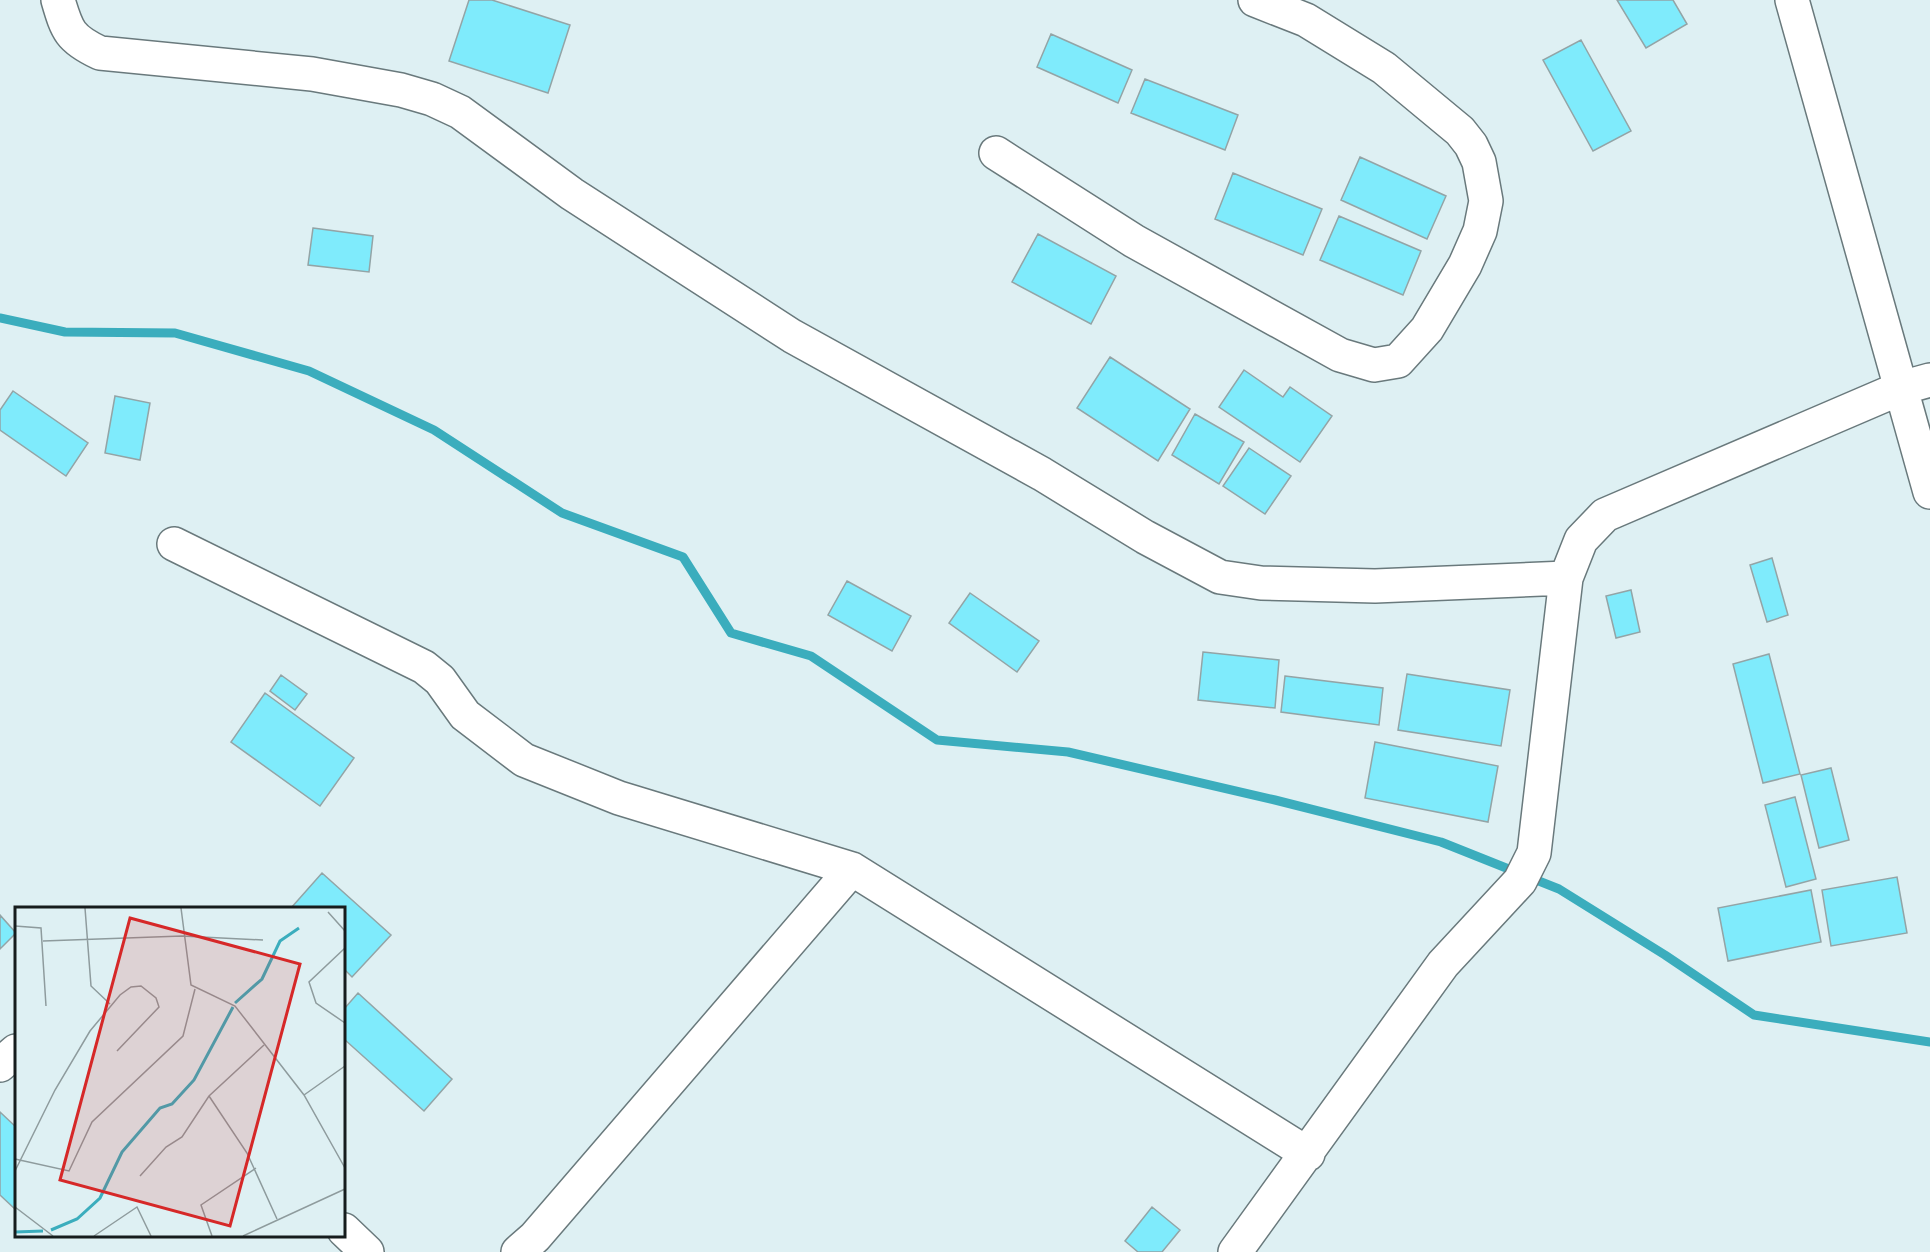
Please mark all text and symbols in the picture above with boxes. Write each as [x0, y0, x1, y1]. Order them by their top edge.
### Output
inset map [15, 907, 345, 1237]

